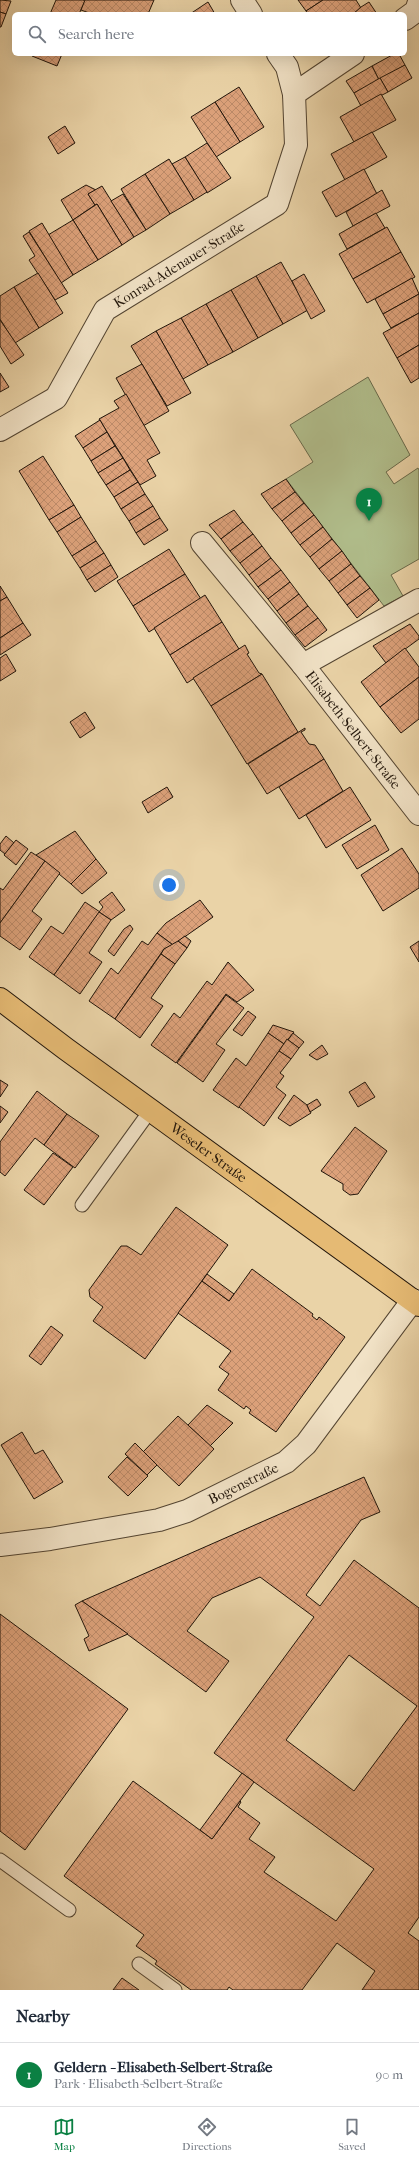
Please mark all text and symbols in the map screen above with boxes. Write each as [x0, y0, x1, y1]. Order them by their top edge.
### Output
search box [12, 12, 407, 56]
icon: search [26, 23, 48, 45]
text: Search here [58, 25, 134, 43]
street label: Konrad-Adenauer-Straße [111, 218, 248, 312]
pin: 1 [356, 488, 382, 521]
street label: Elisabeth-Selbert-Straße [302, 668, 404, 793]
your location [159, 875, 179, 895]
street label: Weseler Straße [166, 1119, 250, 1186]
street label: Bogenstraße [205, 1459, 281, 1508]
text: Nearby [16, 2006, 70, 2026]
text: Geldern - Elisabeth-Selbert-Straße [54, 2058, 272, 2076]
text: 1 [27, 2067, 31, 2082]
text: 90 m [375, 2067, 403, 2082]
text: Park · Elisabeth-Selbert-Straße [54, 2076, 223, 2091]
tab: Map [53, 2116, 75, 2153]
tab: Directions [182, 2116, 232, 2153]
tab: Saved [338, 2116, 366, 2153]

